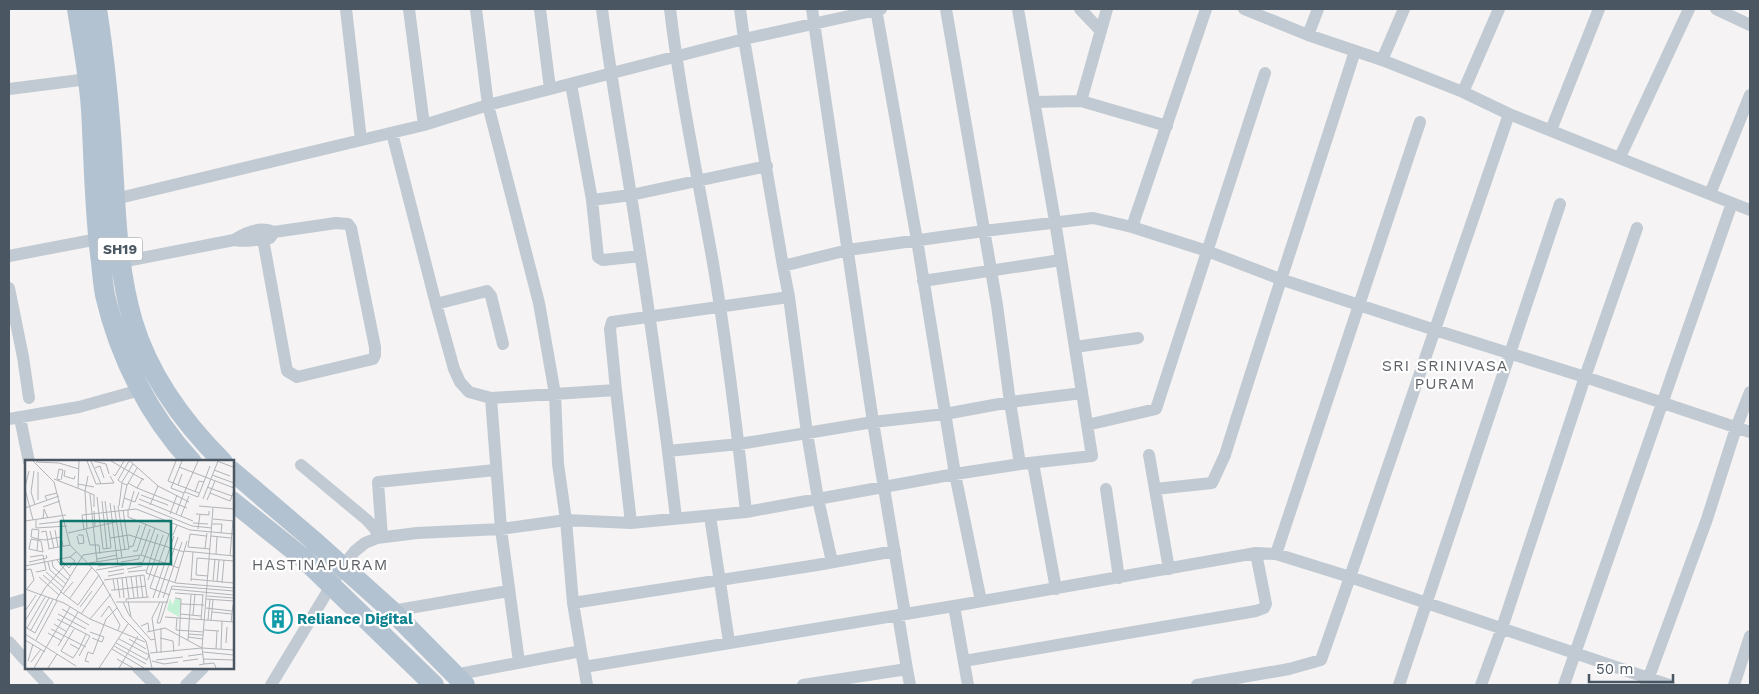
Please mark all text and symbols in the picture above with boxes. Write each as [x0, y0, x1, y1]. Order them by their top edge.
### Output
road number: SH19 [98, 238, 142, 260]
district label: SRI SRINIVASA PURAM [1382, 356, 1508, 393]
inset map [25, 460, 234, 669]
district label: HASTINAPURAM [252, 555, 388, 574]
building icon: Reliance Digital [263, 604, 293, 634]
place label: Reliance Digital [297, 610, 413, 628]
scale bar [1589, 652, 1673, 684]
text: 50 m [1596, 660, 1633, 678]

